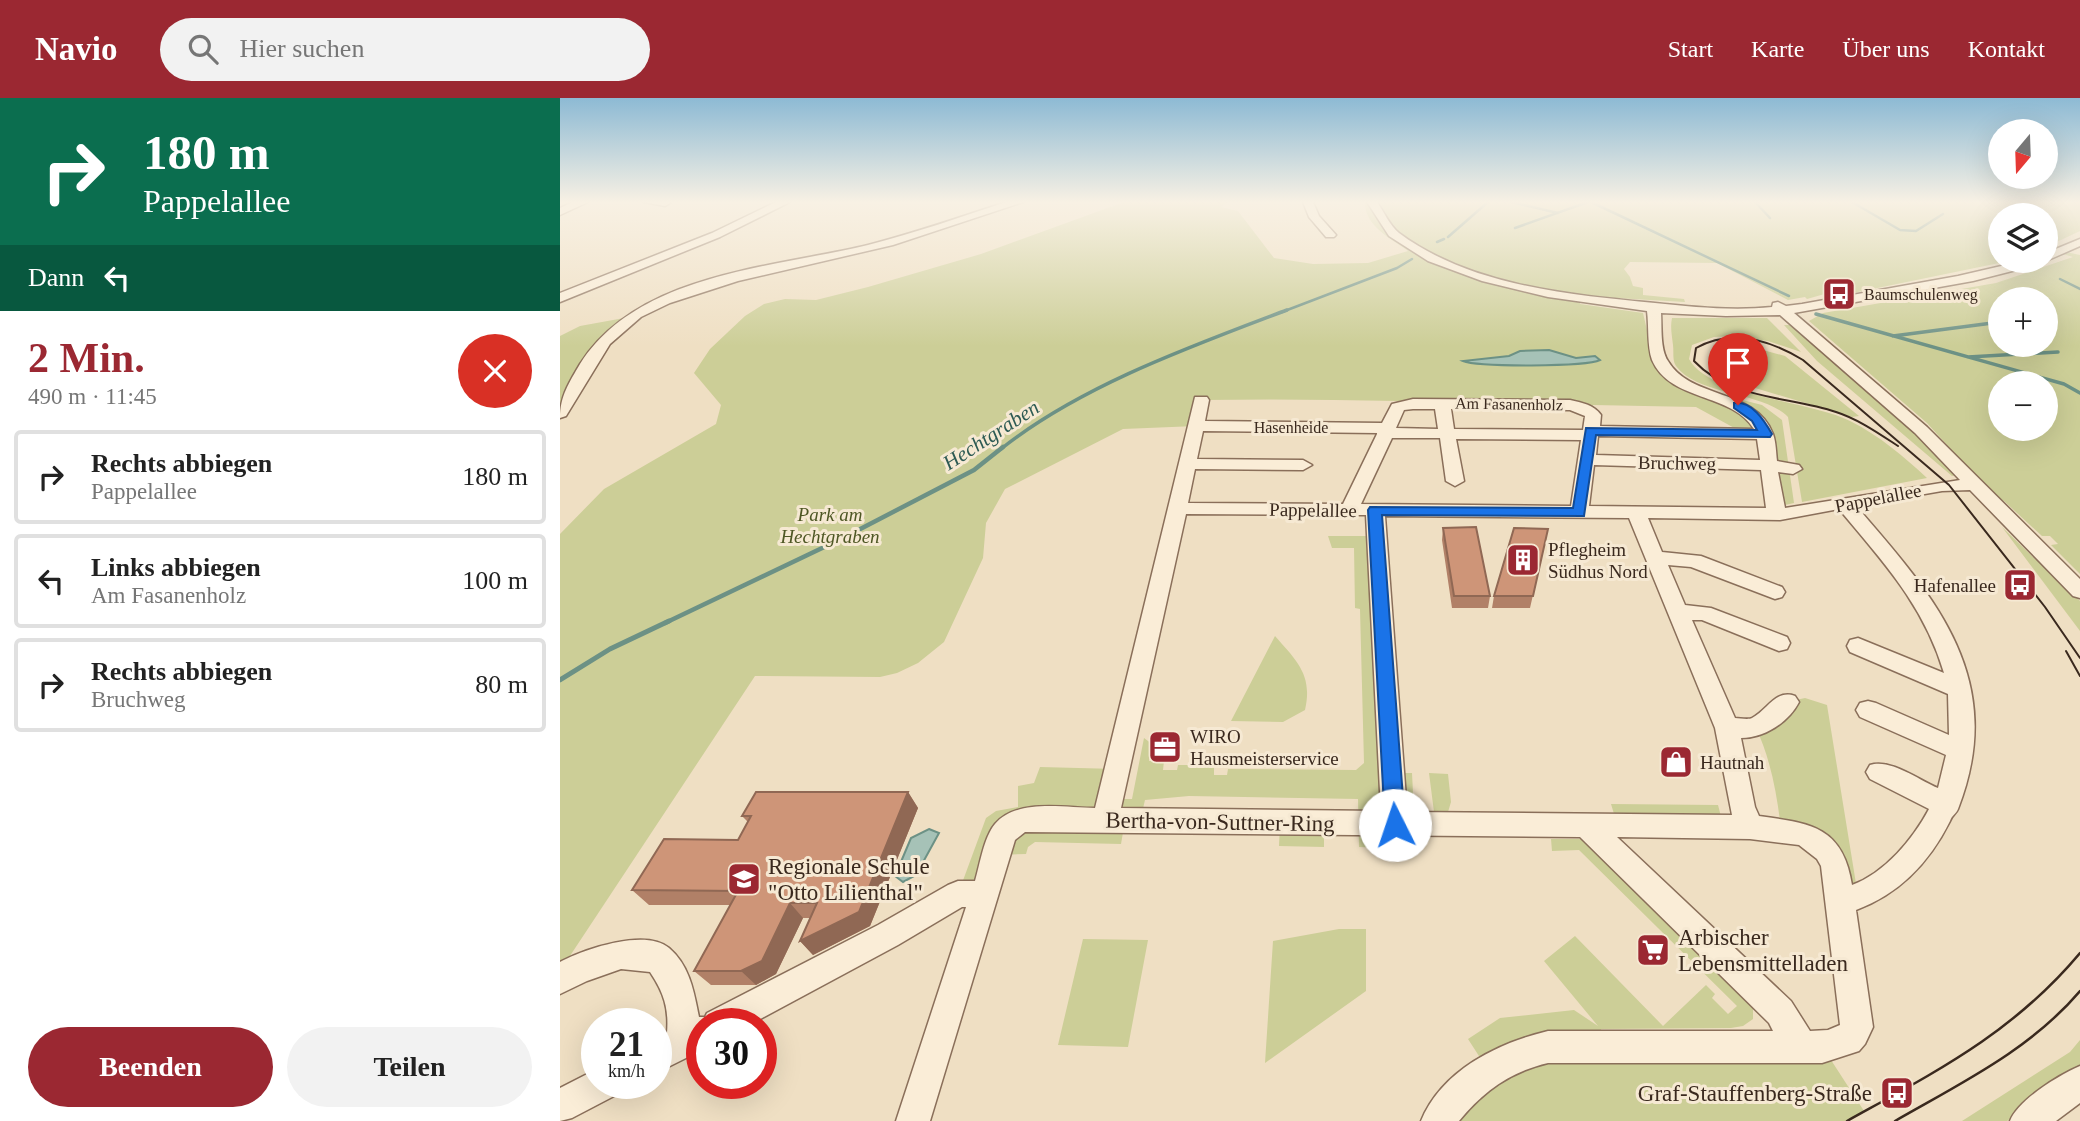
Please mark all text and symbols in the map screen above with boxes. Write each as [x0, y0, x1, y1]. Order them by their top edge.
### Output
search box [160, 18, 650, 81]
icon: search [184, 30, 222, 68]
text: Navio [35, 31, 118, 67]
text: Hier suchen [240, 34, 364, 63]
text: Start [1668, 36, 1713, 62]
text: Karte [1751, 36, 1804, 62]
text: Über uns [1842, 36, 1930, 62]
text: Kontakt [1968, 36, 2045, 62]
north arrow [1988, 119, 2058, 189]
map controls [1988, 119, 2058, 441]
text: 180 m [143, 125, 270, 180]
icon: right [28, 126, 119, 217]
text: Pappelallee [143, 183, 290, 219]
button: layers [1988, 203, 2058, 273]
icon: left [98, 259, 136, 297]
text: Dann [28, 263, 84, 292]
bus stop icon: Baumschulenweg [1820, 275, 1858, 313]
place label: Baumschulenweg [1864, 286, 1978, 304]
button: + [1988, 287, 2058, 357]
pin [1708, 333, 1768, 405]
button: close [458, 334, 532, 408]
text: 2 Min. [28, 335, 145, 381]
icon: arrive [1719, 344, 1757, 382]
button: − [1988, 371, 2058, 441]
text: 490 m · 11:45 [28, 384, 157, 409]
water label: Hechtgraben [938, 395, 1044, 475]
street label: Am Fasanenholz [1455, 395, 1563, 413]
street label: Hasenheide [1254, 419, 1328, 436]
text: Rechts abbiegen [91, 449, 272, 478]
street label: Bruchweg [1638, 452, 1717, 474]
icon: right [32, 458, 70, 496]
text: 180 m [462, 462, 528, 491]
text: Pappelallee [91, 479, 197, 504]
street label: Pappelallee [1833, 479, 1923, 517]
street label: Pappelallee [1269, 499, 1357, 521]
park label: Park am Hechtgraben [779, 504, 880, 547]
place label: Pflegheim Südhus Nord [1548, 539, 1648, 582]
building icon: Pflegheim Südhus Nord [1504, 541, 1542, 579]
text: Links abbiegen [91, 553, 261, 582]
icon: left [32, 562, 70, 600]
text: 100 m [462, 566, 528, 595]
bus stop icon: Hafenallee [2001, 566, 2039, 604]
place label: Hafenallee [1914, 575, 1996, 596]
text: Am Fasanenholz [91, 583, 246, 608]
text: Rechts abbiegen [91, 657, 272, 686]
icon: right [32, 666, 70, 704]
text: 80 m [475, 670, 528, 699]
text: Bruchweg [91, 687, 186, 712]
place label: WIRO Hausmeisterservice [1190, 726, 1339, 769]
office icon: WIRO Hausmeisterservice [1146, 728, 1184, 766]
shop icon: Hautnah [1657, 743, 1695, 781]
place label: Hautnah [1700, 752, 1765, 773]
position arrow [1358, 788, 1432, 862]
street label: Bertha-von-Suttner-Ring [1105, 807, 1335, 837]
place label: Regionale Schule "Otto Lilienthal" [768, 854, 930, 905]
school or university icon: Regionale Schule "Otto Lilienthal" [725, 860, 763, 898]
place label: Arbischer Lebensmittelladen [1678, 925, 1848, 976]
supermarket icon: Arbischer Lebensmittelladen [1634, 931, 1672, 969]
speed limit sign: 30 [686, 1008, 777, 1099]
text: 21 [609, 1025, 644, 1064]
button: Beenden [28, 1027, 273, 1107]
button: Teilen [287, 1027, 532, 1107]
text: km/h [608, 1061, 645, 1081]
bus stop icon: Graf-Stauffenberg-Straße [1878, 1074, 1916, 1112]
place label: Graf-Stauffenberg-Straße [1638, 1081, 1872, 1106]

